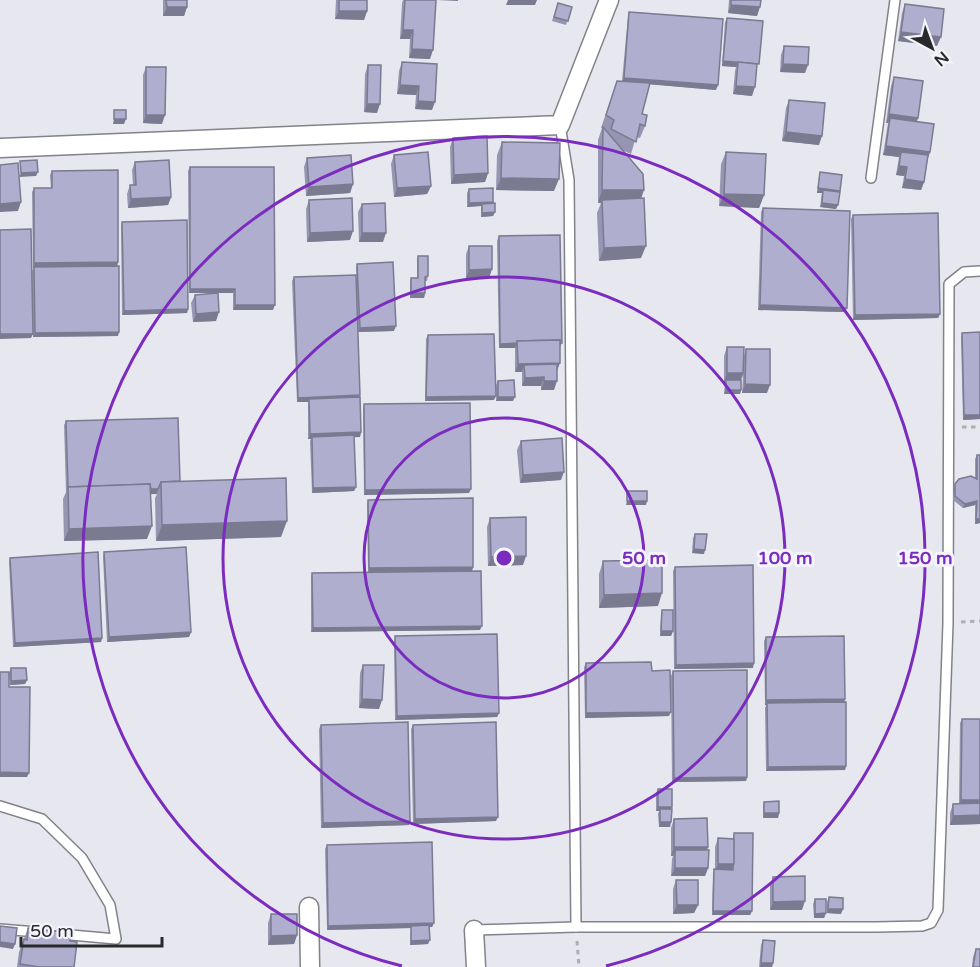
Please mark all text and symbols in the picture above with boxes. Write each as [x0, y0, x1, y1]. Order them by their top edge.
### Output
north arrow [902, 18, 962, 78]
text: N [930, 47, 953, 70]
text: 50 m [622, 547, 666, 569]
text: 100 m [757, 547, 813, 569]
text: 150 m [897, 547, 953, 569]
centre of rings [494, 548, 514, 568]
scale bar [21, 910, 162, 948]
text: 50 m [30, 920, 74, 942]

